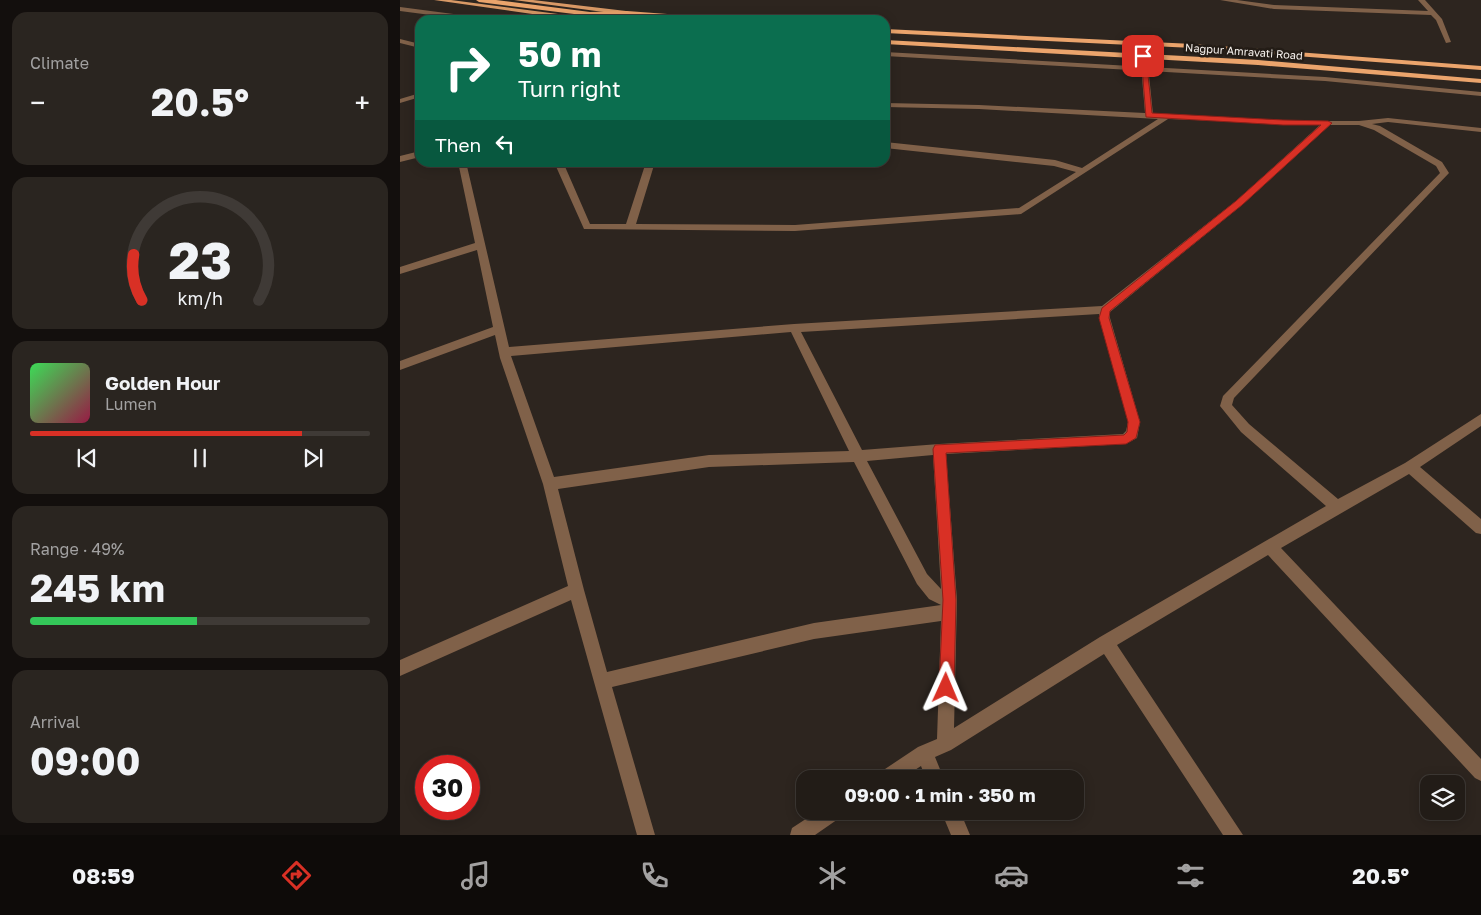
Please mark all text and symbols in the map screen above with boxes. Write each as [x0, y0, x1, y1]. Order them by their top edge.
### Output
text: 50 m [518, 33, 601, 75]
icon: right [435, 35, 500, 100]
pin [1122, 35, 1164, 77]
street label: Nagpur Amravati Road [1185, 40, 1303, 62]
icon: arrive [1129, 42, 1157, 70]
text: Climate [30, 53, 89, 73]
text: Turn right [518, 75, 621, 102]
text: 20.5° [151, 79, 249, 124]
text: − [30, 86, 45, 119]
text: + [355, 86, 370, 119]
icon: left [491, 130, 519, 158]
text: Then [435, 133, 481, 156]
text: 23 [168, 228, 232, 290]
text: km/h [177, 287, 223, 309]
text: Golden Hour [105, 371, 220, 394]
text: Lumen [105, 394, 157, 414]
icon: previous [73, 444, 101, 472]
icon: pause [186, 444, 214, 472]
icon: next [299, 444, 327, 472]
text: Range · 49% [30, 539, 124, 559]
text: 245 km [30, 565, 165, 610]
position arrow [919, 661, 971, 713]
text: Arrival [30, 712, 80, 732]
text: 09:00 [30, 738, 140, 783]
speed limit sign: 30 [415, 755, 480, 820]
map controls [1420, 775, 1465, 820]
button: layers [1420, 775, 1465, 820]
text: 09:00 · 1 min · 350 m [844, 783, 1036, 806]
icon: directions [279, 858, 314, 893]
icon: music [458, 858, 493, 893]
icon: phone [637, 858, 672, 893]
icon: climate [815, 858, 850, 893]
icon: car [994, 858, 1029, 893]
icon: filters [1173, 858, 1208, 893]
text: 08:59 [72, 862, 135, 889]
text: 20.5° [1352, 862, 1409, 889]

